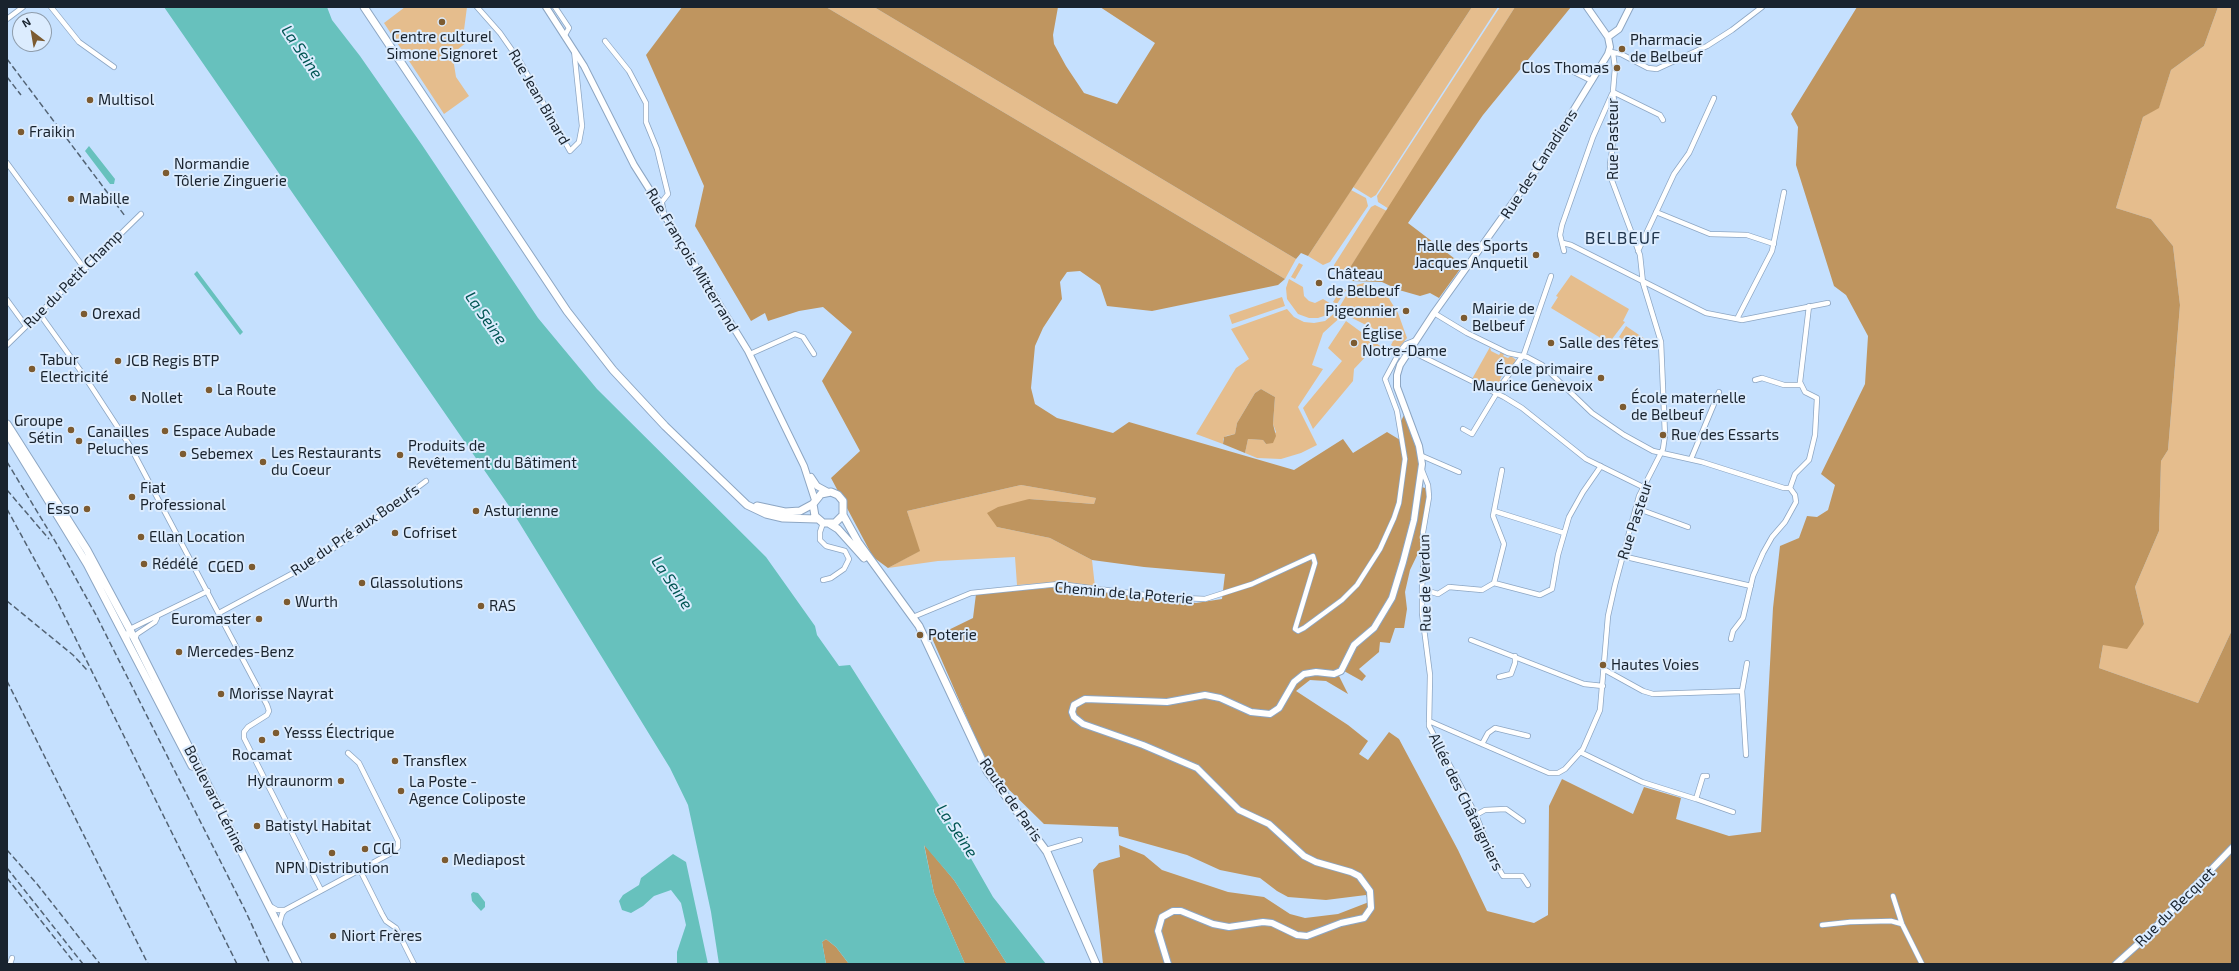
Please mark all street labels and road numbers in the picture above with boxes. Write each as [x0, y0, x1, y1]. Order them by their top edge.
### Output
street label: Rue Jean Binard [504, 46, 574, 148]
street label: Rue Pasteur [1604, 98, 1622, 180]
street label: Rue des Canadiens [1497, 106, 1581, 222]
street label: Rue François Mitterrand [642, 185, 742, 335]
street label: Rue du Petit Champ [20, 226, 126, 332]
street label: Rue Pasteur [1614, 478, 1656, 562]
street label: Rue du Pré aux Boeufs [287, 480, 423, 580]
street label: Rue de Verdun [1415, 534, 1435, 632]
street label: Chemin de la Poterie [1054, 578, 1194, 608]
street label: Allée des Châtaigniers [1425, 730, 1507, 874]
street label: Boulevard Lénine [180, 742, 250, 856]
street label: Route de Paris [976, 755, 1046, 845]
street label: Rue du Becquet [2131, 863, 2219, 951]

